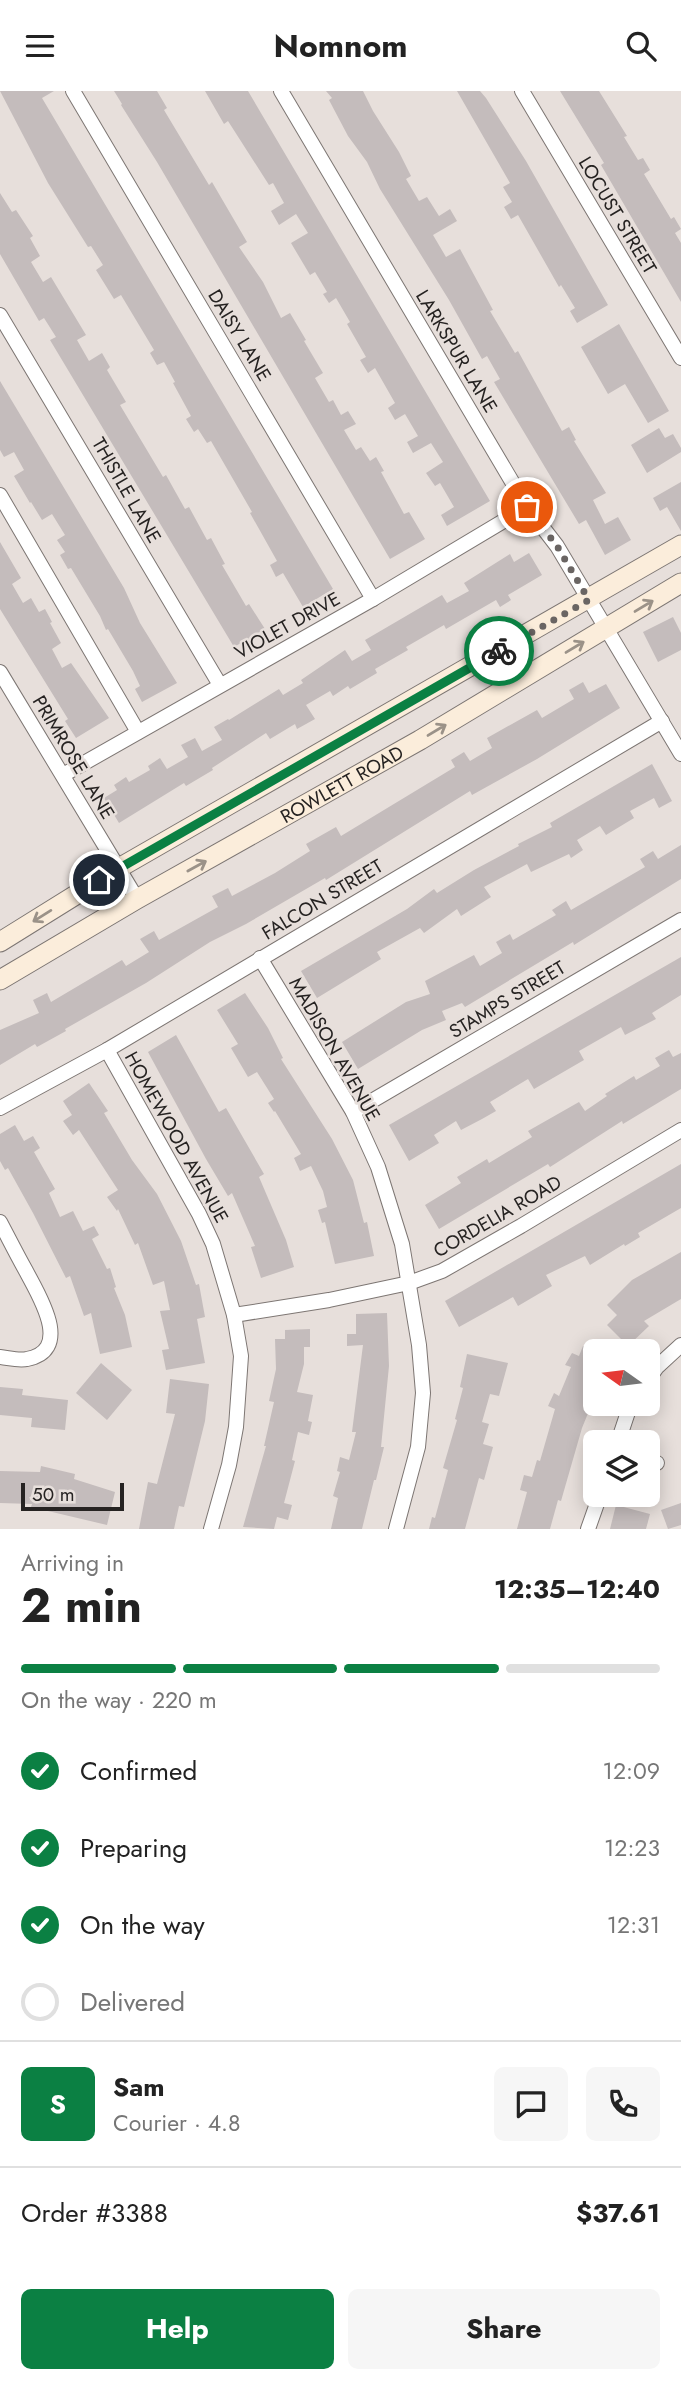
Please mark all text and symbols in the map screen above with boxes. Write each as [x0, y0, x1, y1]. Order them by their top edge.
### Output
text: Nomnom [273, 23, 408, 69]
icon: menu [21, 27, 59, 65]
icon: search [622, 27, 660, 65]
street label: LOCUST STREET [572, 152, 663, 279]
street label: DAISY LANE [201, 284, 278, 386]
street label: LARKSPUR LANE [409, 285, 504, 418]
street label: THISTLE LANE [85, 432, 168, 548]
pin [497, 477, 557, 537]
icon: bag [508, 488, 546, 526]
street label: VIOLET DRIVE [230, 585, 345, 666]
one-way arrow [633, 599, 653, 613]
courier [464, 616, 534, 686]
icon: bike [480, 632, 518, 670]
one-way arrow [564, 639, 584, 653]
street label: PRIMROSE LANE [26, 690, 121, 824]
one-way arrow [427, 722, 447, 736]
street label: ROWLETT ROAD [275, 739, 409, 830]
pin [69, 850, 129, 910]
street label: FALCON STREET [257, 853, 388, 946]
one-way arrow [186, 859, 206, 873]
icon: home [80, 861, 118, 899]
one-way arrow [32, 910, 52, 924]
street label: STAMPS STREET [444, 954, 571, 1045]
street label: MADISON AVENUE [282, 972, 387, 1126]
street label: HOMEWOOD AVENUE [118, 1047, 235, 1228]
street label: CORDELIA ROAD [428, 1169, 566, 1264]
north arrow [583, 1339, 660, 1416]
map controls [583, 1339, 660, 1507]
button: layers [583, 1430, 660, 1507]
scale bar [21, 1480, 124, 1512]
text: 50 m [32, 1481, 75, 1508]
text: Arriving in [21, 1546, 124, 1580]
text: 12:35–12:40 [494, 1570, 660, 1608]
text: 2 min [21, 1573, 142, 1639]
text: On the way · 220 m [21, 1683, 217, 1717]
icon: check [21, 1752, 59, 1790]
text: Confirmed [80, 1752, 197, 1790]
text: 12:09 [603, 1754, 660, 1788]
icon: check [21, 1829, 59, 1867]
text: Preparing [80, 1829, 187, 1867]
text: 12:23 [604, 1831, 660, 1865]
icon: check [21, 1906, 59, 1944]
text: On the way [80, 1906, 205, 1944]
text: 12:31 [607, 1908, 660, 1942]
text: Delivered [80, 1983, 185, 2021]
button: chat [494, 2067, 568, 2141]
button: phone [586, 2067, 660, 2141]
text: Sam [113, 2068, 165, 2106]
text: S [50, 2085, 66, 2123]
text: Courier · 4.8 [113, 2106, 241, 2140]
text: Order #3388 [21, 2194, 168, 2232]
text: $37.61 [576, 2194, 660, 2232]
button: Help [21, 2289, 334, 2369]
button: Share [348, 2289, 660, 2369]

